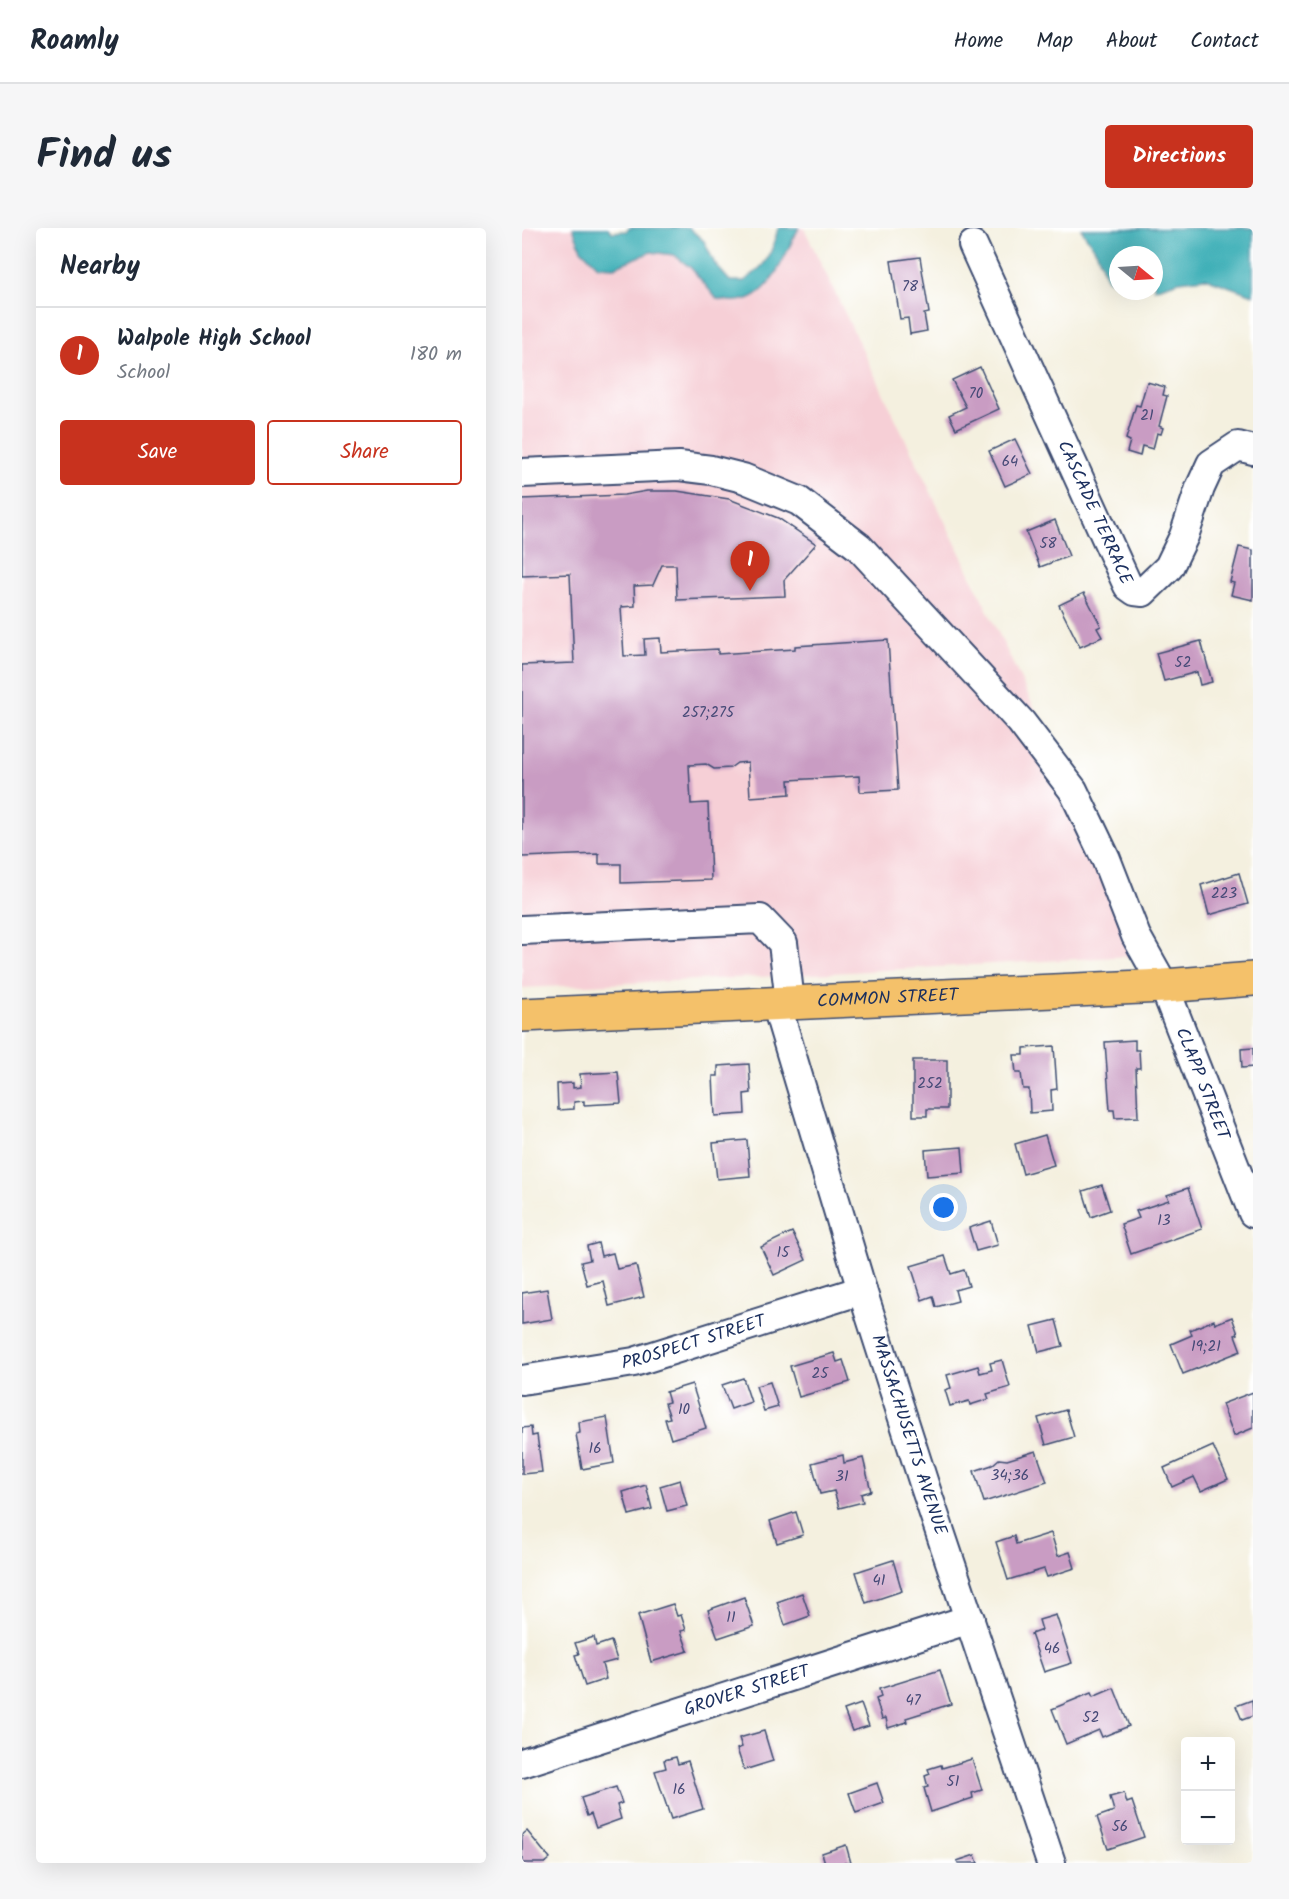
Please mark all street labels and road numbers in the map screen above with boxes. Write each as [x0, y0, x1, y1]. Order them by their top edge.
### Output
street label: CASCADE TERRACE [1049, 436, 1140, 590]
street label: COMMON STREET [816, 981, 960, 1016]
street label: CLAPP STREET [1167, 1023, 1238, 1146]
street label: PROSPECT STREET [620, 1306, 771, 1378]
street label: MASSACHUSETTS AVENUE [863, 1331, 955, 1540]
street label: GROVER STREET [680, 1657, 815, 1725]

